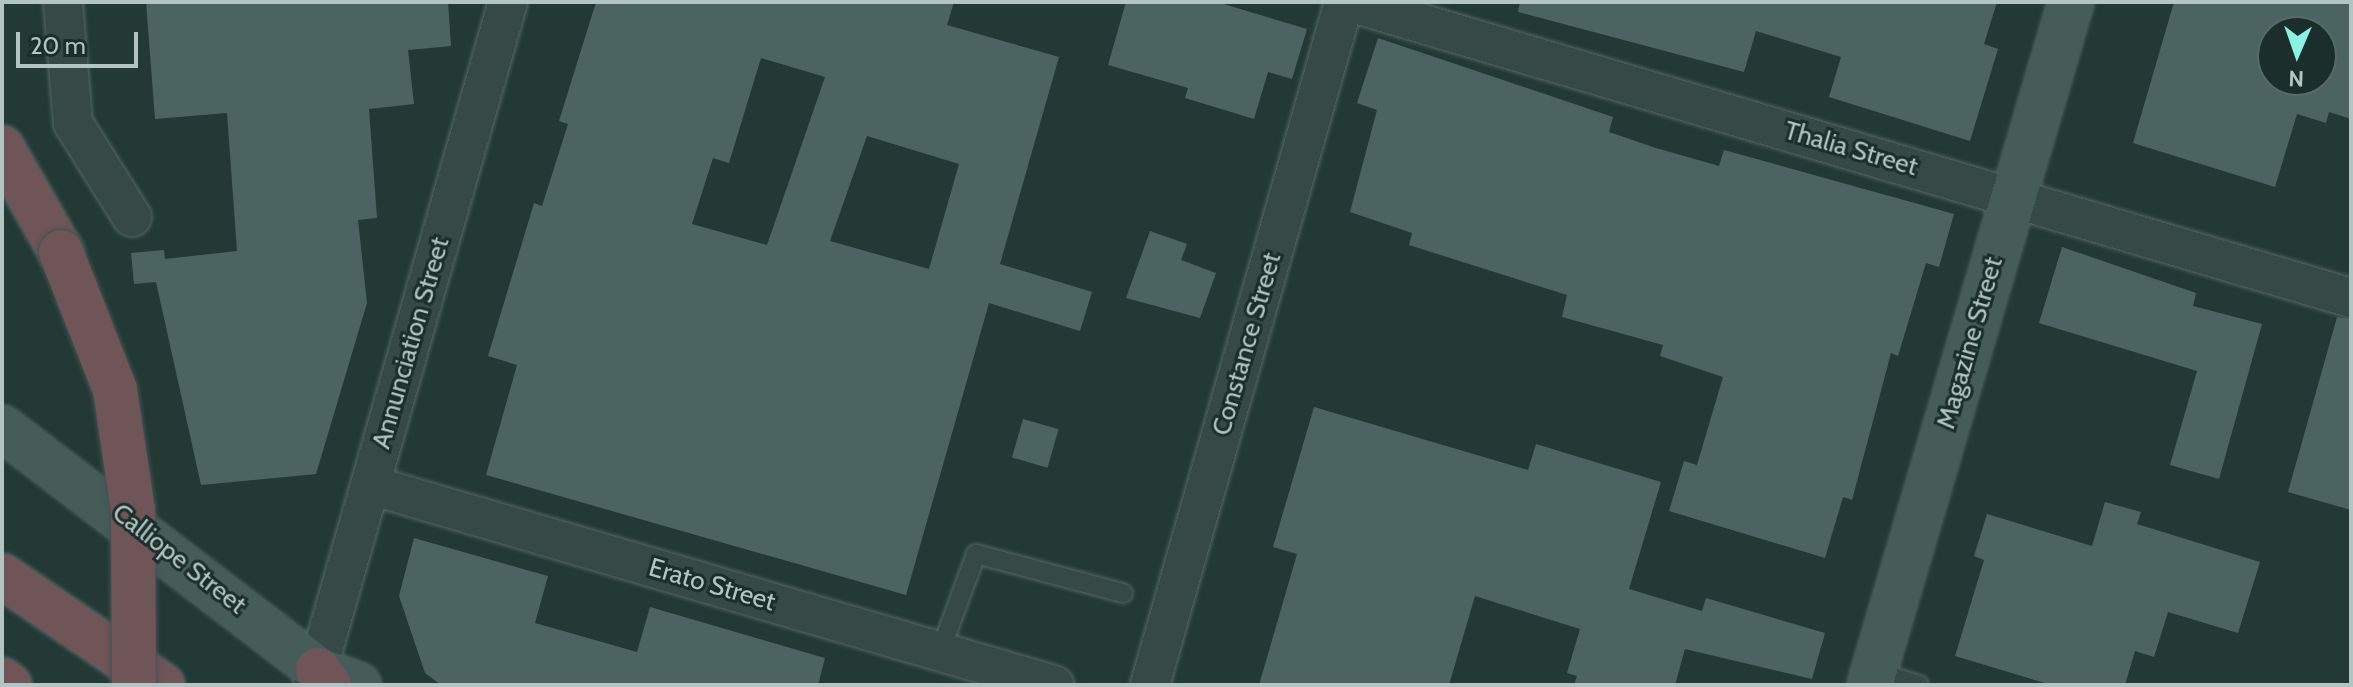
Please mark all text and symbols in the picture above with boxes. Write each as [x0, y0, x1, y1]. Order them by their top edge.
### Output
scale bar [20, 16, 142, 66]
north arrow [2257, 16, 2337, 96]
text: 20 m [30, 31, 86, 60]
text: N [2288, 65, 2304, 92]
street label: Thalia Street [1781, 115, 1921, 183]
street label: Annunciation Street [366, 234, 456, 452]
street label: Constance Street [1206, 249, 1288, 439]
street label: Magazine Street [1931, 254, 2009, 432]
street label: Calliope Street [106, 497, 252, 621]
street label: Erato Street [645, 552, 779, 618]

